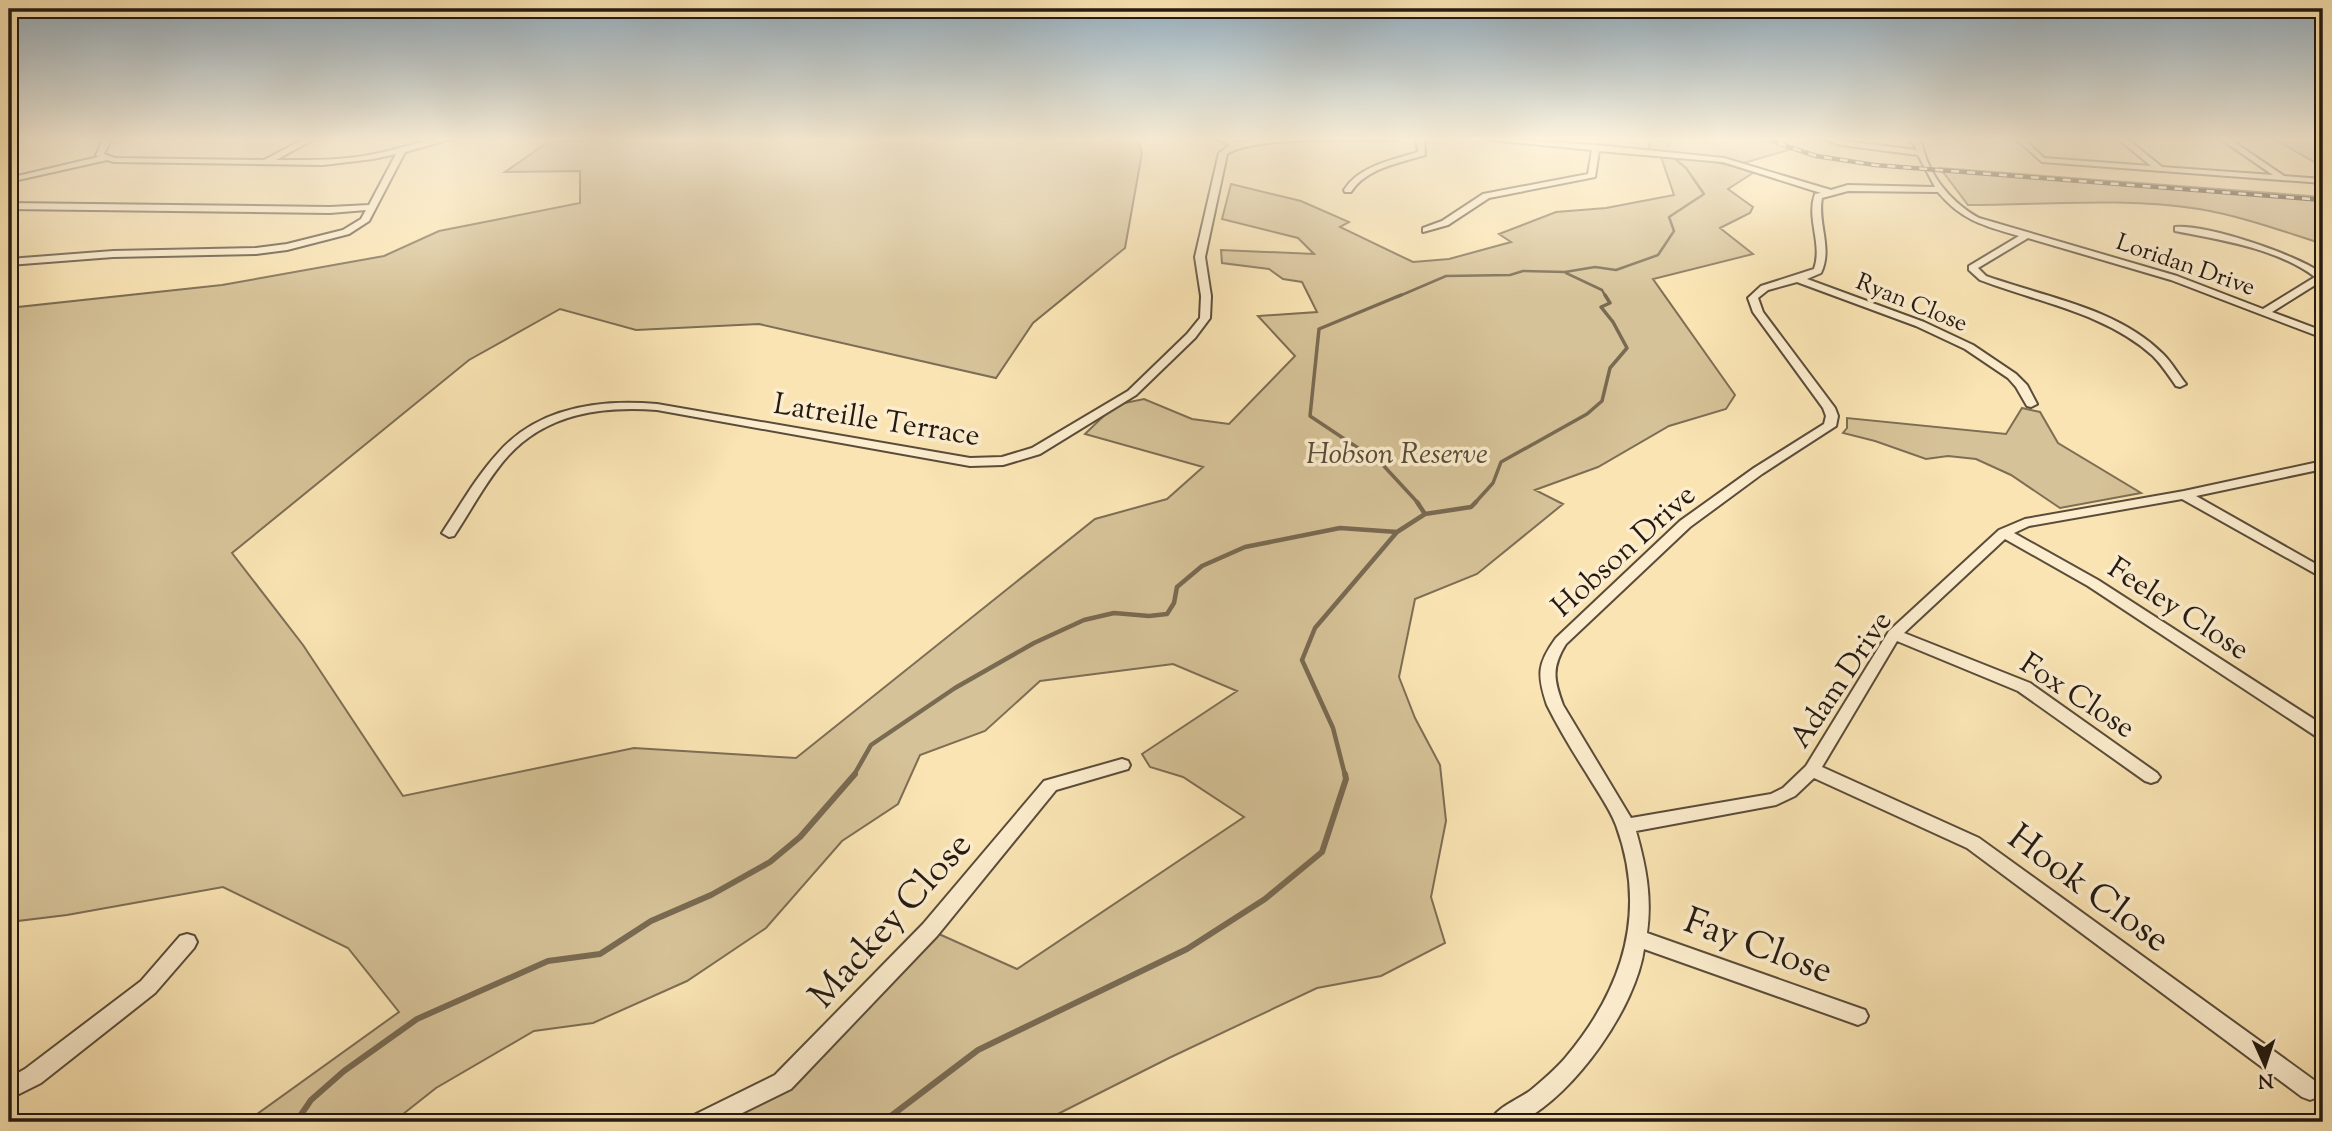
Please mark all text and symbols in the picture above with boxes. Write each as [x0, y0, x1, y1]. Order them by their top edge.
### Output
street label: Loridan Drive [2111, 226, 2259, 306]
street label: Ryan Close [1850, 266, 1972, 342]
street label: Latreille Terrace [770, 384, 983, 459]
park label: Hobson Reserve [1306, 434, 1488, 477]
street label: Hobson Drive [1543, 475, 1706, 628]
street label: Feeley Close [2098, 548, 2257, 672]
street label: Adam Drive [1780, 603, 1904, 758]
street label: Fox Close [2011, 644, 2143, 750]
street label: Hook Close [1995, 813, 2180, 968]
street label: Mackey Close [798, 821, 986, 1022]
street label: Fay Close [1676, 896, 1840, 1000]
north arrow [2230, 1030, 2300, 1100]
text: N [2257, 1066, 2274, 1093]

